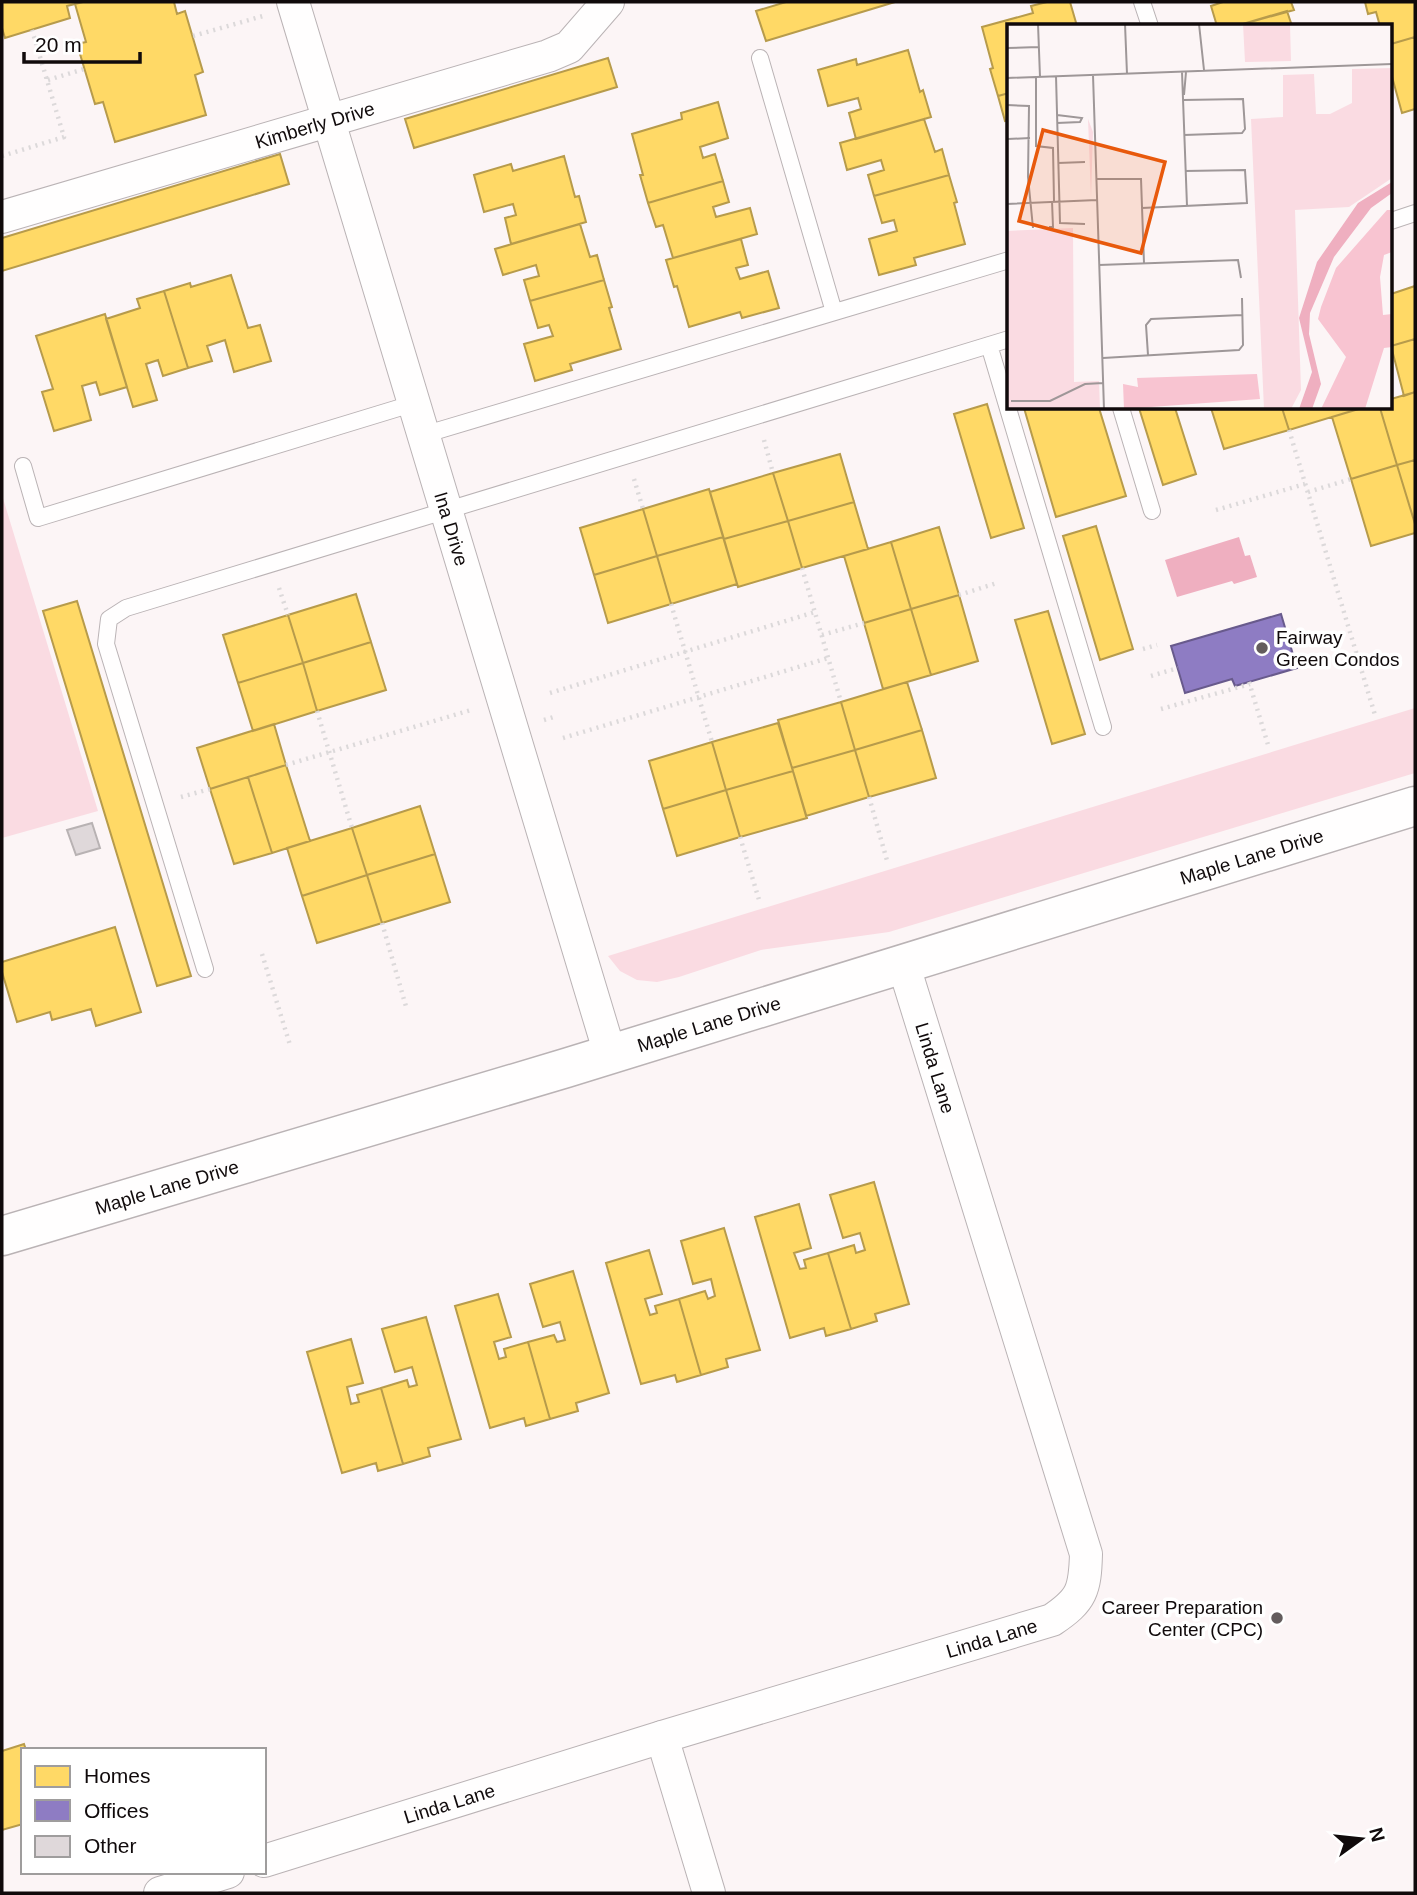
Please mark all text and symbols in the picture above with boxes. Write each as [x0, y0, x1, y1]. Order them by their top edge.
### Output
scale bar [24, 21, 140, 65]
inset map [1007, 24, 1392, 410]
text: 20 m [35, 33, 82, 56]
street label: Kimberly Drive [252, 97, 377, 152]
street label: Ina Drive [431, 489, 473, 568]
place label: Fairway Green Condos [1276, 627, 1400, 670]
marker: Fairway Green Condos [1254, 640, 1270, 656]
street label: Maple Lane Drive [1177, 824, 1326, 888]
street label: Maple Lane Drive [635, 992, 783, 1056]
street label: Linda Lane [911, 1020, 959, 1116]
street label: Maple Lane Drive [92, 1156, 241, 1218]
place label: Career Preparation Center (CPC) [1101, 1597, 1263, 1640]
marker: Career Preparation Center (CPC) [1269, 1610, 1285, 1626]
street label: Linda Lane [944, 1615, 1040, 1662]
legend [21, 1748, 266, 1874]
text: Homes [84, 1764, 151, 1787]
street label: Linda Lane [401, 1779, 497, 1827]
text: Offices [84, 1799, 149, 1822]
north arrow [1326, 1804, 1396, 1874]
text: N [1365, 1825, 1389, 1844]
text: Other [84, 1834, 137, 1857]

